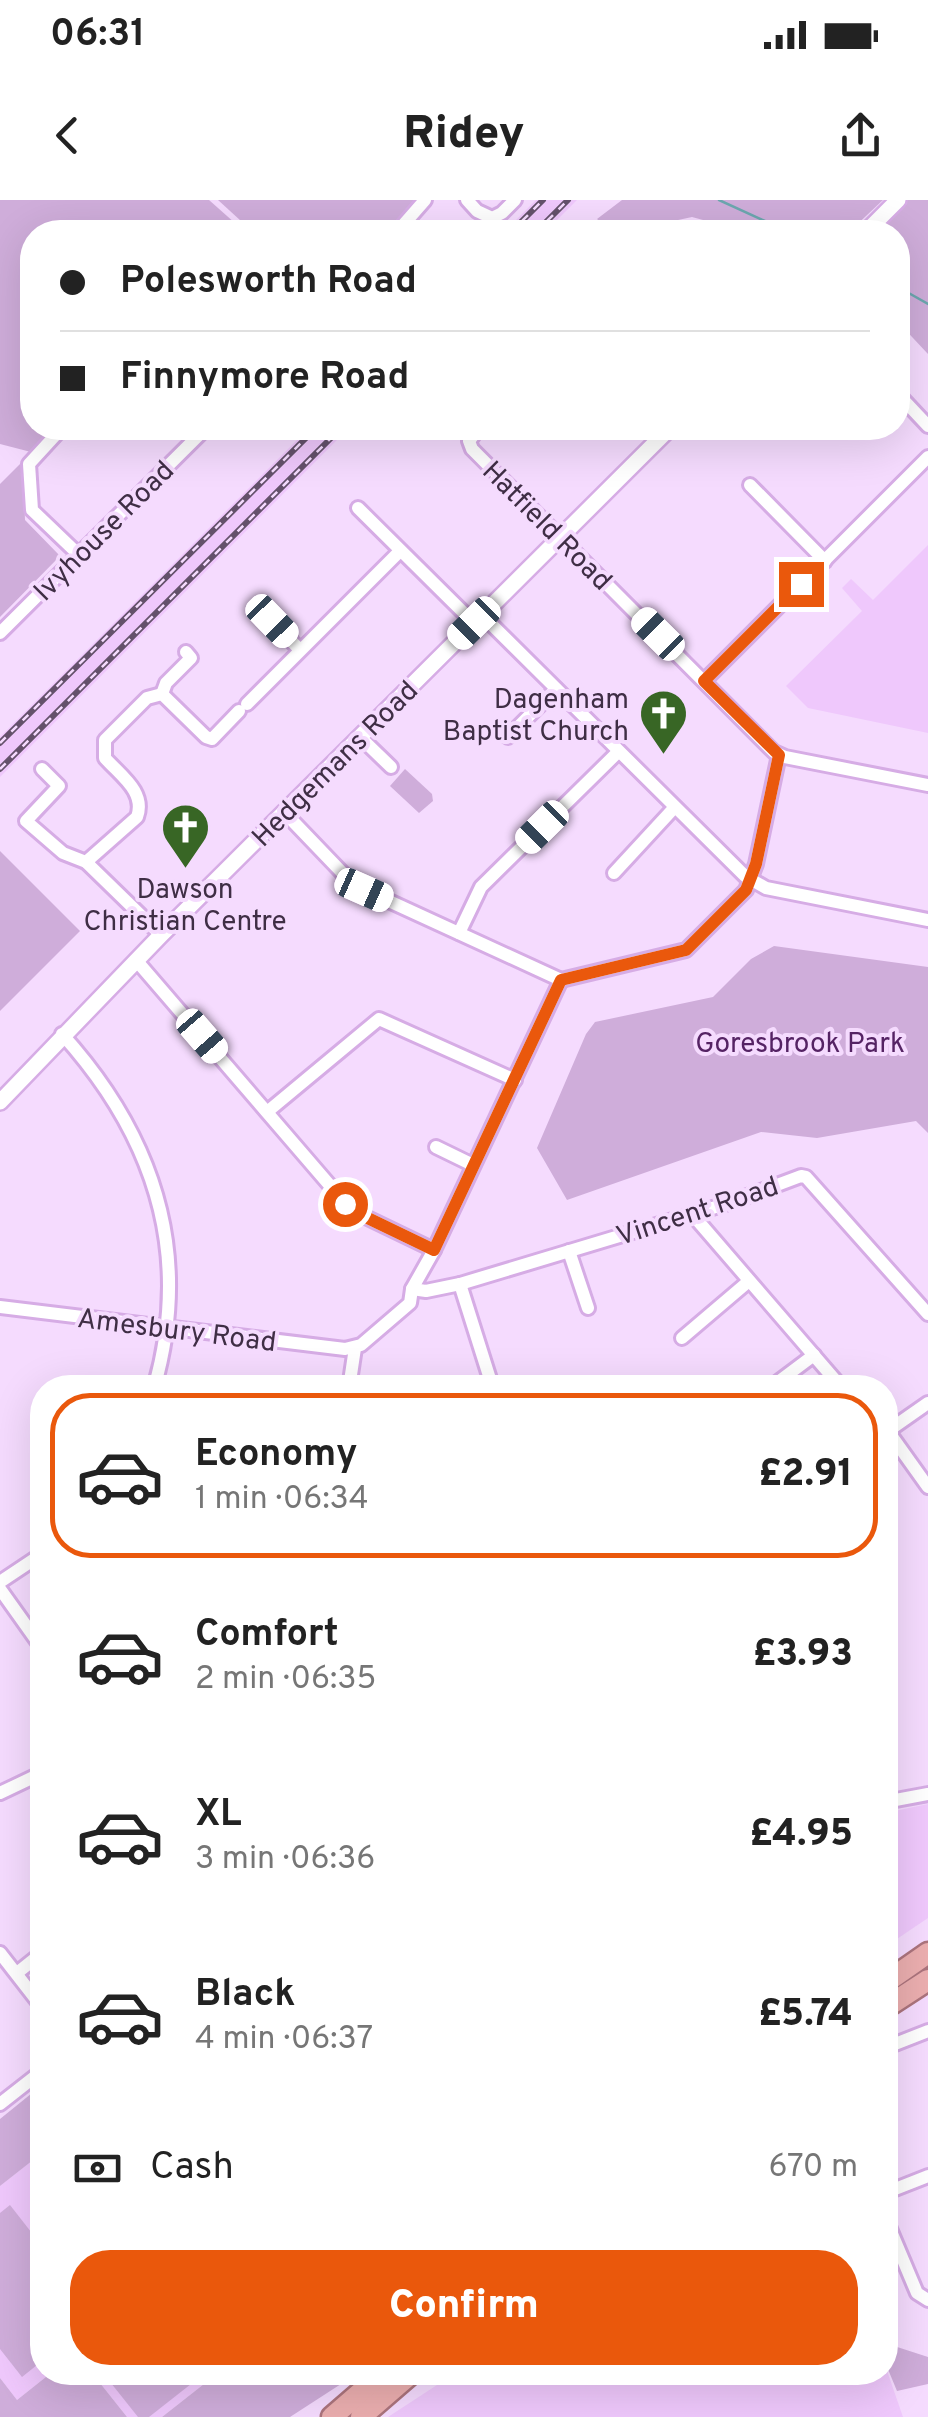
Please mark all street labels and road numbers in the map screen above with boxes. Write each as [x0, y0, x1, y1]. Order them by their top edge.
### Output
street label: Ivyhouse Road [27, 454, 183, 610]
street label: Hatfield Road [473, 455, 618, 600]
street label: Hedgemans Road [245, 674, 427, 856]
street label: Vincent Road [612, 1170, 784, 1256]
street label: Amesbury Road [75, 1302, 278, 1362]

